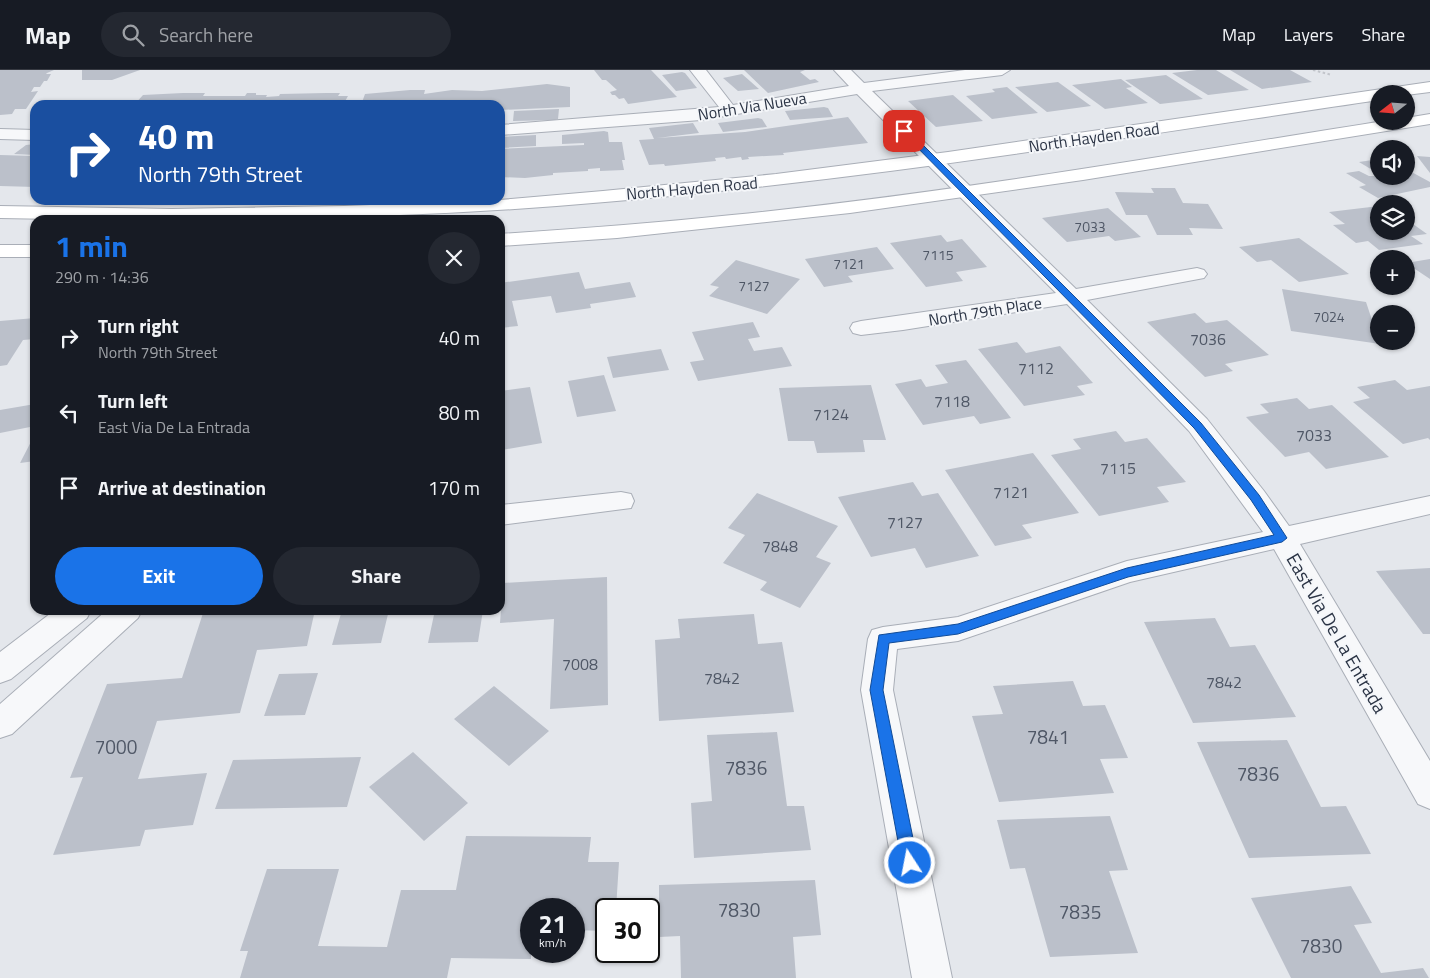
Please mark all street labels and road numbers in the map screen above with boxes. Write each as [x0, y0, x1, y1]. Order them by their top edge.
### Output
street label: North Via Nueva [696, 86, 808, 126]
street label: North Hayden Road [1027, 116, 1161, 158]
street label: North Hayden Road [625, 170, 759, 206]
street label: North 79th Place [927, 290, 1043, 332]
street label: East Via De La Entrada [1280, 547, 1395, 719]

